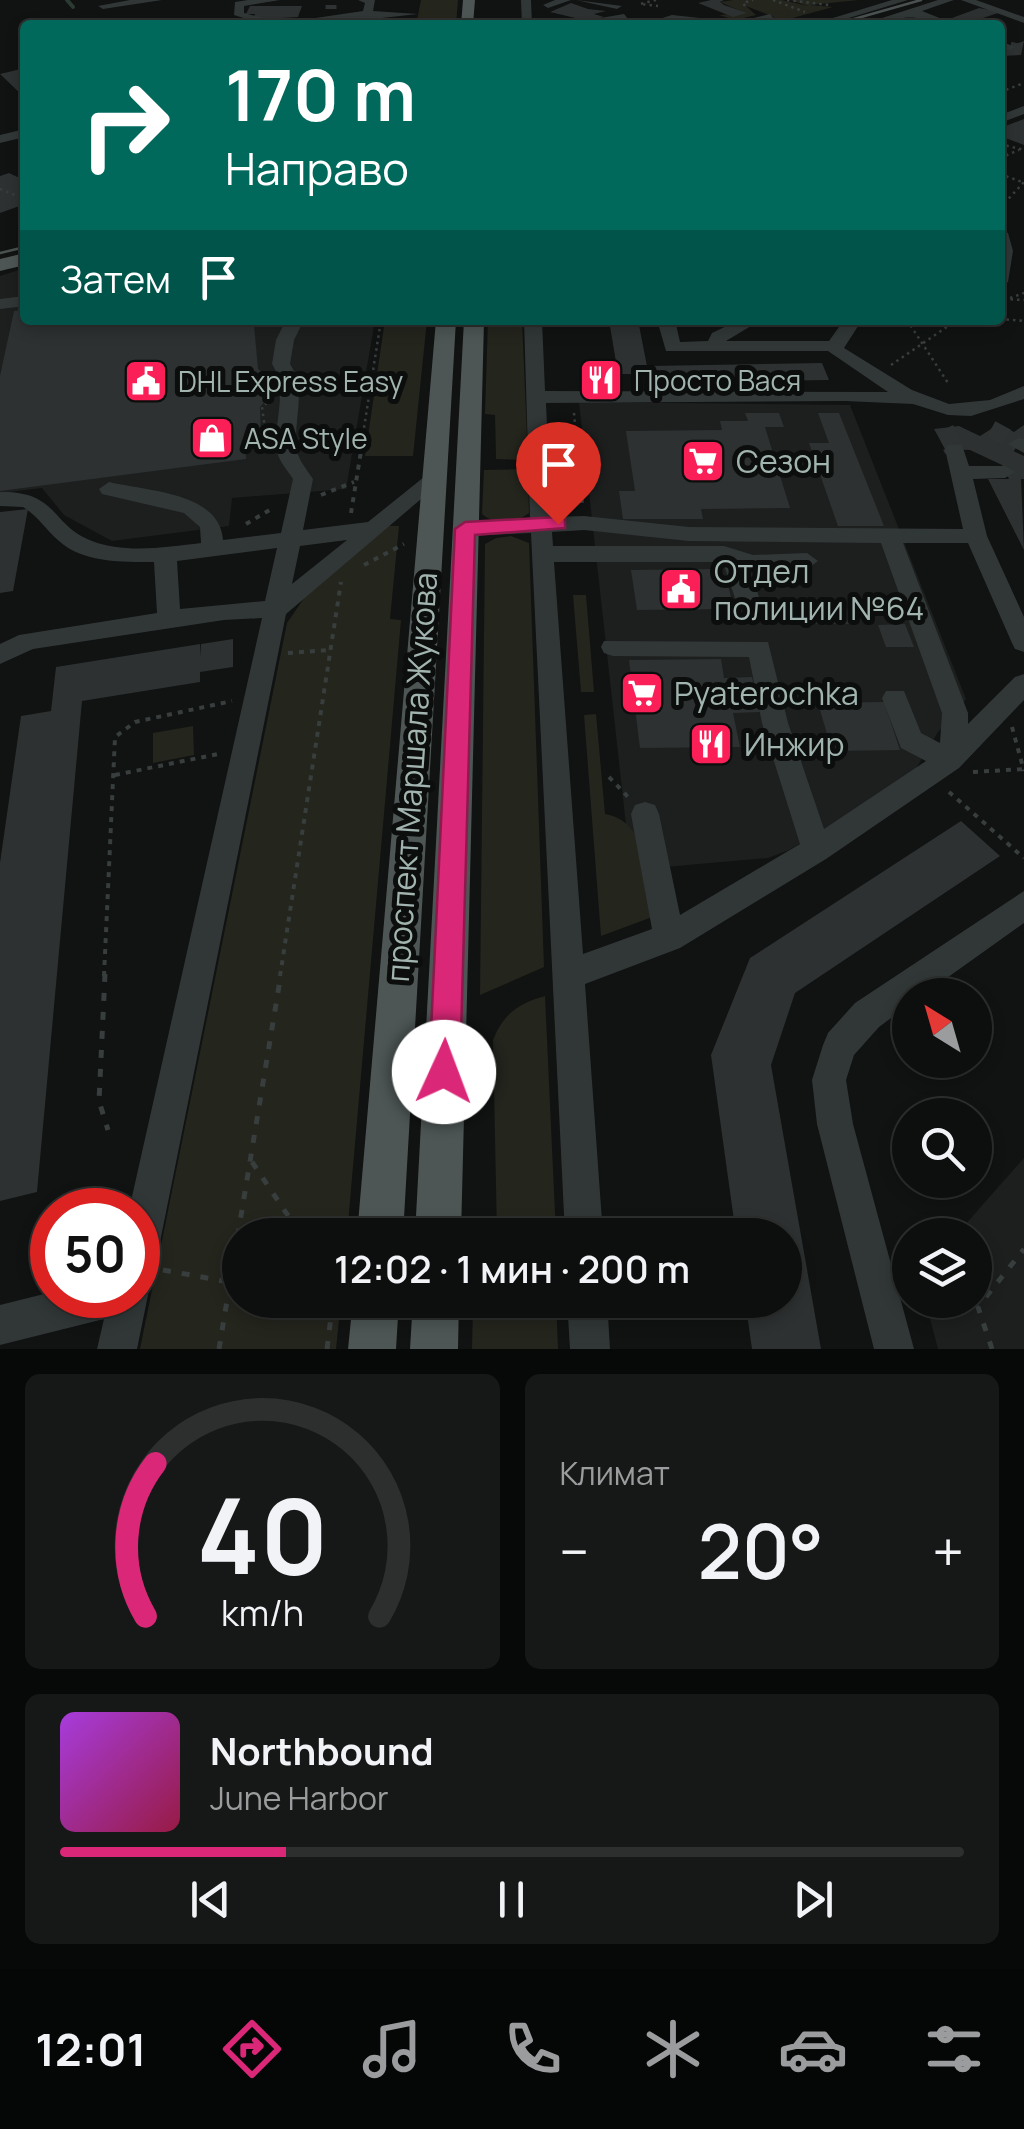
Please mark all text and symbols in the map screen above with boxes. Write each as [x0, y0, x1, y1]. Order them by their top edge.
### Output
text: 170 m [225, 46, 416, 142]
icon: right [60, 60, 190, 190]
text: Направо [225, 137, 409, 199]
icon: arrive [191, 250, 246, 305]
text: Затем [60, 252, 171, 304]
restaurant icon: Просто Вася [578, 357, 624, 403]
public building icon: DHL Express Easy [123, 358, 169, 404]
place label: Просто Вася [634, 361, 801, 399]
place label: DHL Express Easy [178, 362, 404, 400]
shop icon: ASA Style [189, 415, 235, 461]
place label: ASA Style [244, 419, 368, 457]
pin [516, 422, 601, 525]
icon: arrive [531, 437, 586, 492]
supermarket icon: Сезон [680, 438, 726, 484]
place label: Сезон [736, 439, 831, 483]
place label: Отдел полиции №64 [714, 549, 924, 630]
public building icon: Отдел полиции №64 [658, 566, 704, 612]
street label: проспект Маршала Жукова [375, 571, 447, 983]
supermarket icon: Pyaterochka [619, 670, 665, 716]
place label: Pyaterochka [674, 671, 859, 715]
restaurant icon: Инжир [688, 721, 734, 767]
place label: Инжир [744, 722, 844, 766]
north arrow [892, 978, 992, 1078]
map controls [892, 978, 992, 1318]
position arrow [392, 1020, 496, 1124]
button: search [892, 1098, 992, 1198]
speed limit sign: 50 [30, 1188, 160, 1318]
button: layers [892, 1218, 992, 1318]
text: 12:02 · 1 мин · 200 m [334, 1242, 690, 1294]
text: Климат [560, 1451, 670, 1495]
text: 40 [196, 1463, 328, 1605]
text: 20° [698, 1499, 824, 1602]
text: − [560, 1513, 589, 1589]
text: + [932, 1513, 964, 1589]
text: km/h [221, 1588, 304, 1637]
text: Northbound [210, 1724, 434, 1776]
text: June Harbor [210, 1776, 388, 1820]
icon: previous [183, 1872, 238, 1927]
icon: pause [484, 1872, 539, 1927]
icon: next [786, 1872, 841, 1927]
icon: directions [217, 2014, 287, 2084]
icon: music [357, 2014, 427, 2084]
icon: phone [498, 2014, 568, 2084]
icon: climate [638, 2014, 708, 2084]
icon: car [778, 2014, 848, 2084]
icon: filters [919, 2014, 989, 2084]
text: 12:01 [35, 2018, 146, 2080]

